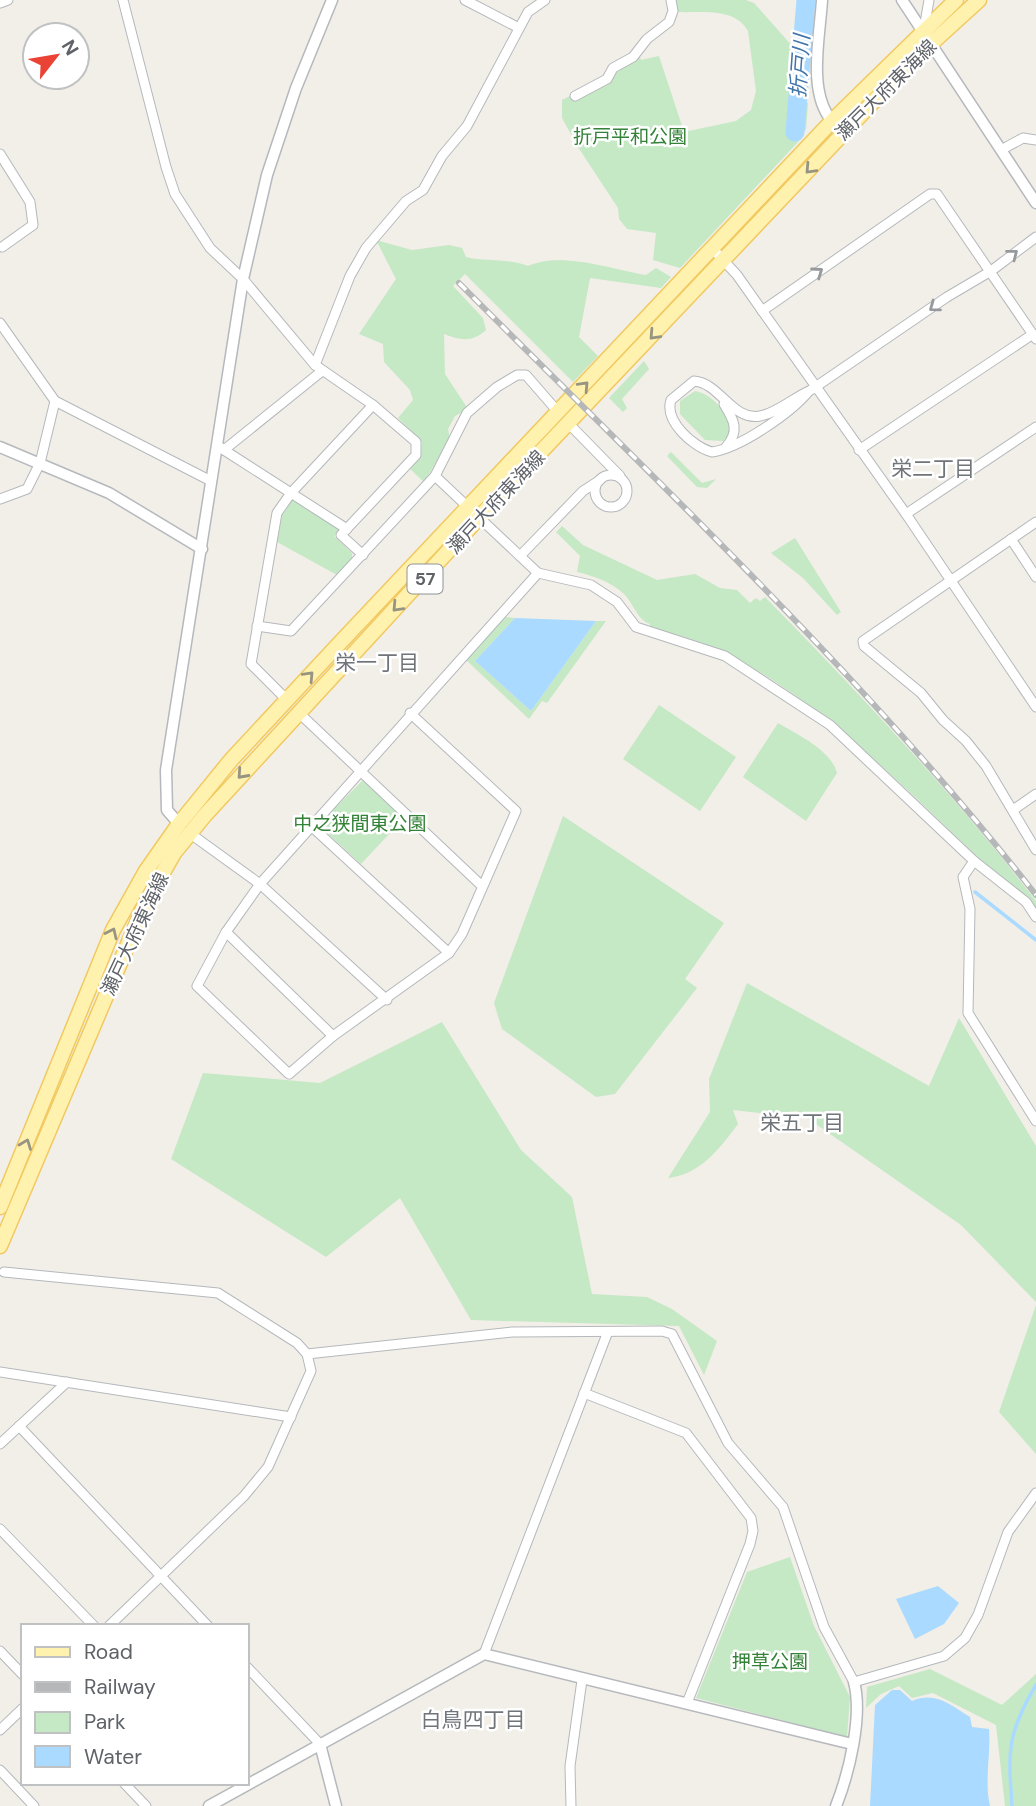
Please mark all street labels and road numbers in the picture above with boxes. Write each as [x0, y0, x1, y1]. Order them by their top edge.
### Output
street label: 瀬戸大府東海線 [830, 34, 942, 146]
street label: 瀬戸大府東海線 [441, 445, 551, 559]
road number: 57 [408, 564, 442, 594]
street label: 瀬戸大府東海線 [96, 868, 174, 1000]

